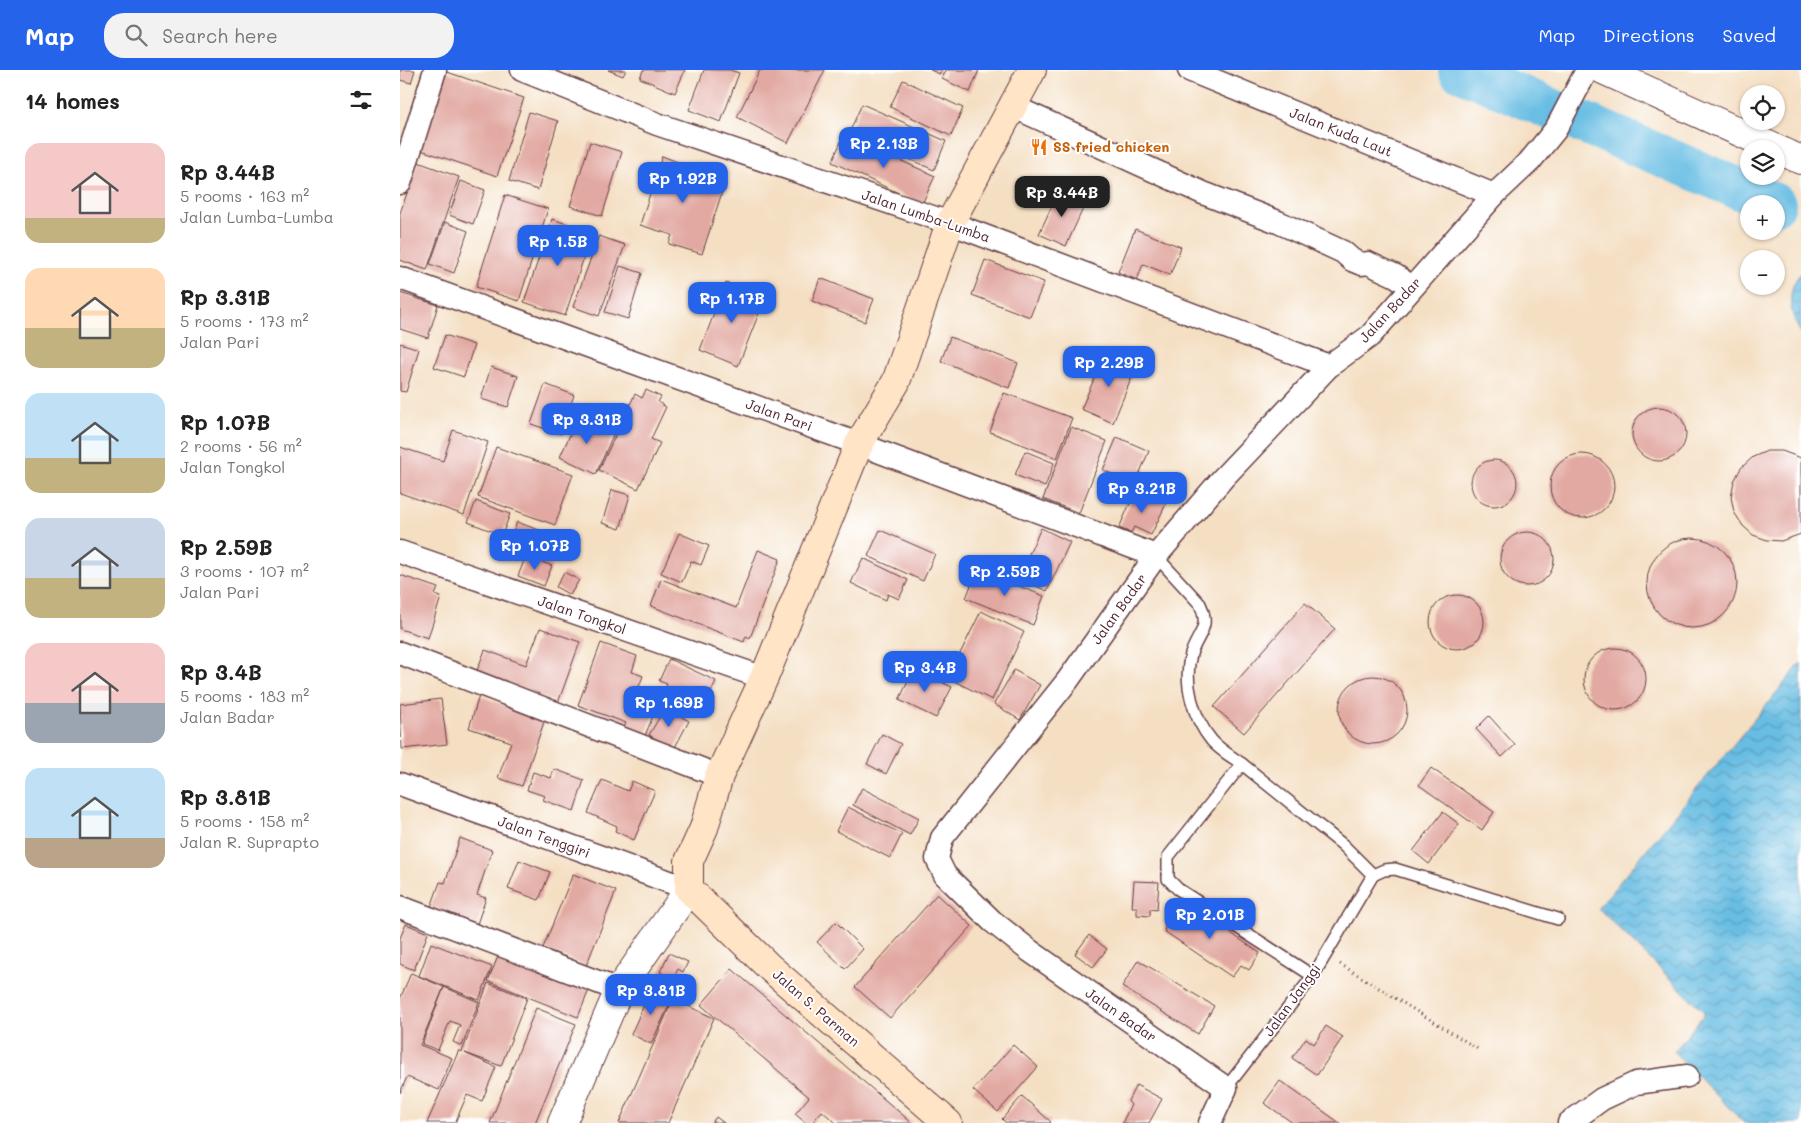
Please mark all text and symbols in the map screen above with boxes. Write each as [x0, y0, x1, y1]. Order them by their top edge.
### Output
search box [104, 13, 454, 58]
text: Map [25, 20, 74, 51]
icon: search [122, 21, 150, 49]
text: Search here [162, 23, 278, 48]
text: Map [1538, 23, 1575, 47]
text: Directions [1603, 23, 1695, 47]
text: Saved [1723, 23, 1776, 47]
map controls [1740, 85, 1785, 295]
button: locate [1740, 85, 1785, 130]
icon: filters [347, 86, 375, 114]
text: 14 homes [25, 87, 120, 114]
street label: Jalan Kuda Laut [1287, 102, 1395, 161]
pin: Rp 2.13B [832, 126, 936, 169]
text: Rp 2.13B [850, 132, 918, 153]
restaurant icon: SS fried chicken [1029, 137, 1049, 157]
place label: SS fried chicken [1053, 137, 1169, 156]
button: layers [1740, 140, 1785, 185]
text: Rp 3.44B [180, 158, 275, 185]
pin: Rp 1.92B [631, 162, 735, 204]
icon: home [65, 163, 125, 223]
text: Rp 1.92B [649, 167, 717, 188]
pin: Rp 3.44B [1010, 176, 1114, 218]
text: Rp 3.44B [1026, 181, 1098, 202]
text: 5 rooms · 163 m² [180, 185, 309, 206]
street label: Jalan Lumba-Lumba [860, 185, 993, 246]
button: + [1740, 195, 1785, 240]
text: Jalan Lumba-Lumba [180, 206, 334, 227]
pin: Rp 1.5B [512, 224, 604, 267]
text: Rp 1.5B [528, 230, 588, 251]
button: − [1740, 250, 1785, 295]
street label: Jalan Badar [1354, 273, 1425, 346]
pin: Rp 1.17B [680, 282, 784, 324]
text: Rp 3.31B [180, 283, 270, 310]
text: Rp 1.17B [699, 287, 765, 308]
icon: home [65, 288, 125, 348]
text: 5 rooms · 173 m² [180, 310, 309, 331]
text: Jalan Pari [180, 331, 259, 352]
pin: Rp 2.29B [1057, 346, 1161, 388]
text: Rp 2.29B [1074, 351, 1144, 372]
street label: Jalan Pari [743, 394, 815, 435]
pin: Rp 3.31B [535, 402, 639, 445]
text: Rp 1.07B [180, 408, 270, 435]
text: Rp 3.31B [553, 408, 621, 429]
icon: home [65, 413, 125, 473]
text: 2 rooms · 56 m² [180, 435, 302, 456]
text: Jalan Tongkol [180, 456, 285, 477]
pin: Rp 3.21B [1090, 472, 1194, 514]
text: Rp 3.21B [1108, 477, 1176, 498]
pin: Rp 1.07B [483, 528, 587, 571]
text: Rp 2.59B [180, 533, 273, 560]
text: Rp 1.07B [501, 534, 569, 555]
icon: home [65, 538, 125, 598]
pin: Rp 2.59B [953, 554, 1057, 597]
text: 3 rooms · 107 m² [180, 560, 309, 581]
text: Rp 2.59B [970, 560, 1040, 581]
street label: Jalan Badar [1087, 570, 1151, 648]
text: Jalan Pari [180, 581, 259, 602]
street label: Jalan Tongkol [536, 591, 629, 639]
pin: Rp 3.4B [879, 650, 971, 693]
text: Rp 3.4B [894, 656, 956, 677]
text: Rp 3.4B [180, 658, 262, 685]
icon: home [65, 663, 125, 723]
text: 5 rooms · 183 m² [180, 685, 309, 706]
pin: Rp 1.69B [617, 686, 721, 728]
text: Rp 1.69B [634, 691, 704, 712]
text: Jalan Badar [180, 706, 275, 727]
text: Rp 3.81B [180, 783, 271, 810]
icon: home [65, 788, 125, 848]
text: 5 rooms · 158 m² [180, 810, 309, 831]
street label: Jalan Tenggiri [495, 811, 593, 862]
text: Jalan R. Suprapto [180, 831, 319, 852]
pin: Rp 2.01B [1158, 898, 1262, 940]
text: Rp 2.01B [1176, 903, 1244, 924]
street label: Jalan Janggi [1259, 960, 1324, 1040]
street label: Jalan S. Parman [769, 965, 864, 1051]
pin: Rp 3.81B [599, 974, 703, 1016]
text: Rp 3.81B [616, 979, 686, 1000]
street label: Jalan Badar [1082, 983, 1161, 1046]

